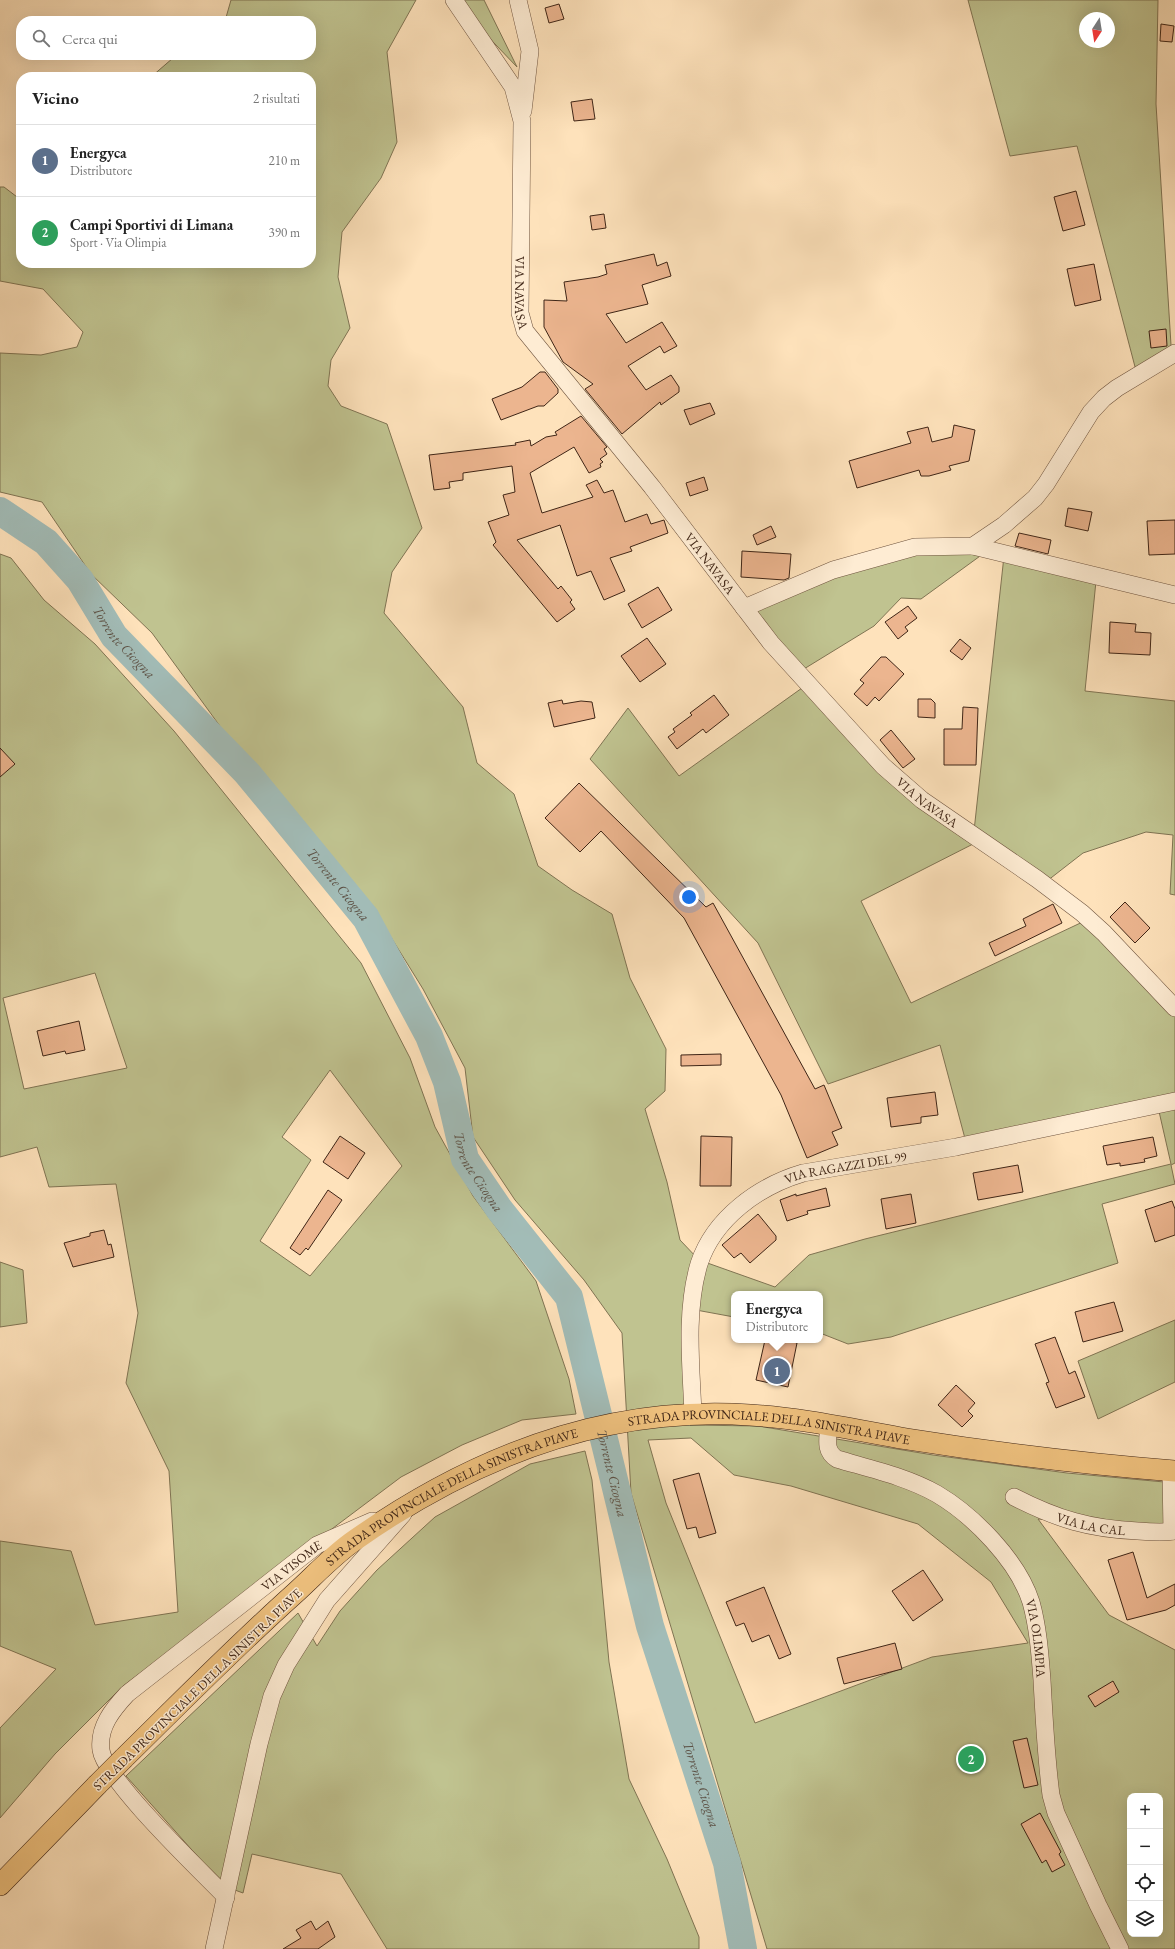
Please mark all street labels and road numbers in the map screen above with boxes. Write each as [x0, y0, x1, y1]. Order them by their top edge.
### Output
street label: VIA NAVASA [511, 256, 532, 332]
street label: VIA NAVASA [681, 529, 739, 599]
street label: VIA NAVASA [893, 774, 962, 832]
street label: VIA RAGAZZI DEL 99 [782, 1147, 909, 1188]
street label: STRADA PROVINCIALE DELLA SINISTRA PIAVE [626, 1406, 911, 1448]
street label: STRADA PROVINCIALE DELLA SINISTRA PIAVE [322, 1424, 580, 1569]
street label: VIA LA CAL [1054, 1509, 1126, 1539]
street label: VIA VISOME [258, 1536, 324, 1595]
street label: STRADA PROVINCIALE DELLA SINISTRA PIAVE [89, 1585, 305, 1794]
street label: VIA OLIMPIA [1022, 1597, 1050, 1679]

